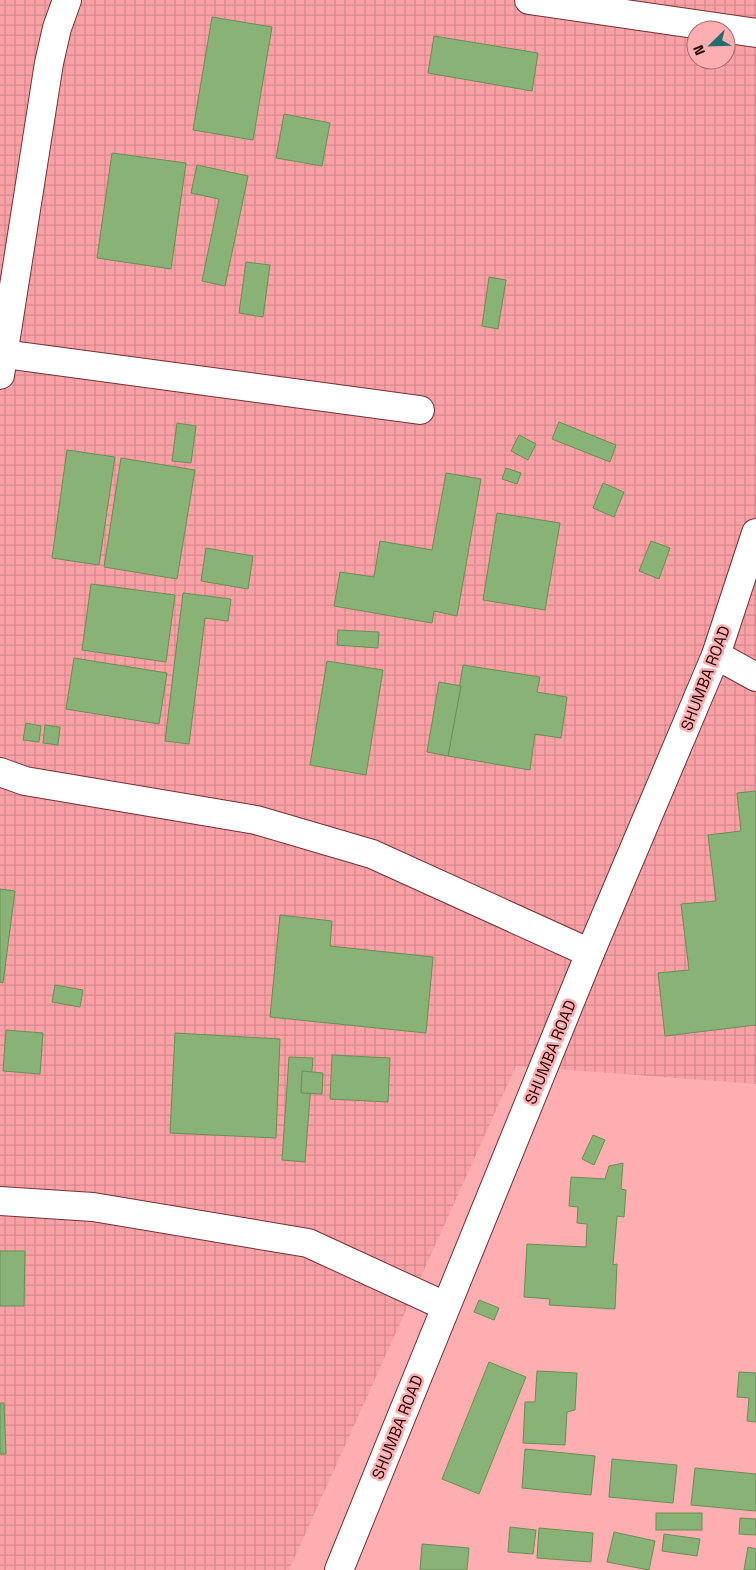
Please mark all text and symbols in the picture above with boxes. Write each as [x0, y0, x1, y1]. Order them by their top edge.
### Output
north arrow [686, 20, 736, 70]
text: N [689, 42, 709, 58]
street label: SHUMBA ROAD [676, 623, 735, 734]
street label: SHUMBA ROAD [520, 997, 581, 1107]
street label: SHUMBA ROAD [367, 1372, 428, 1482]

